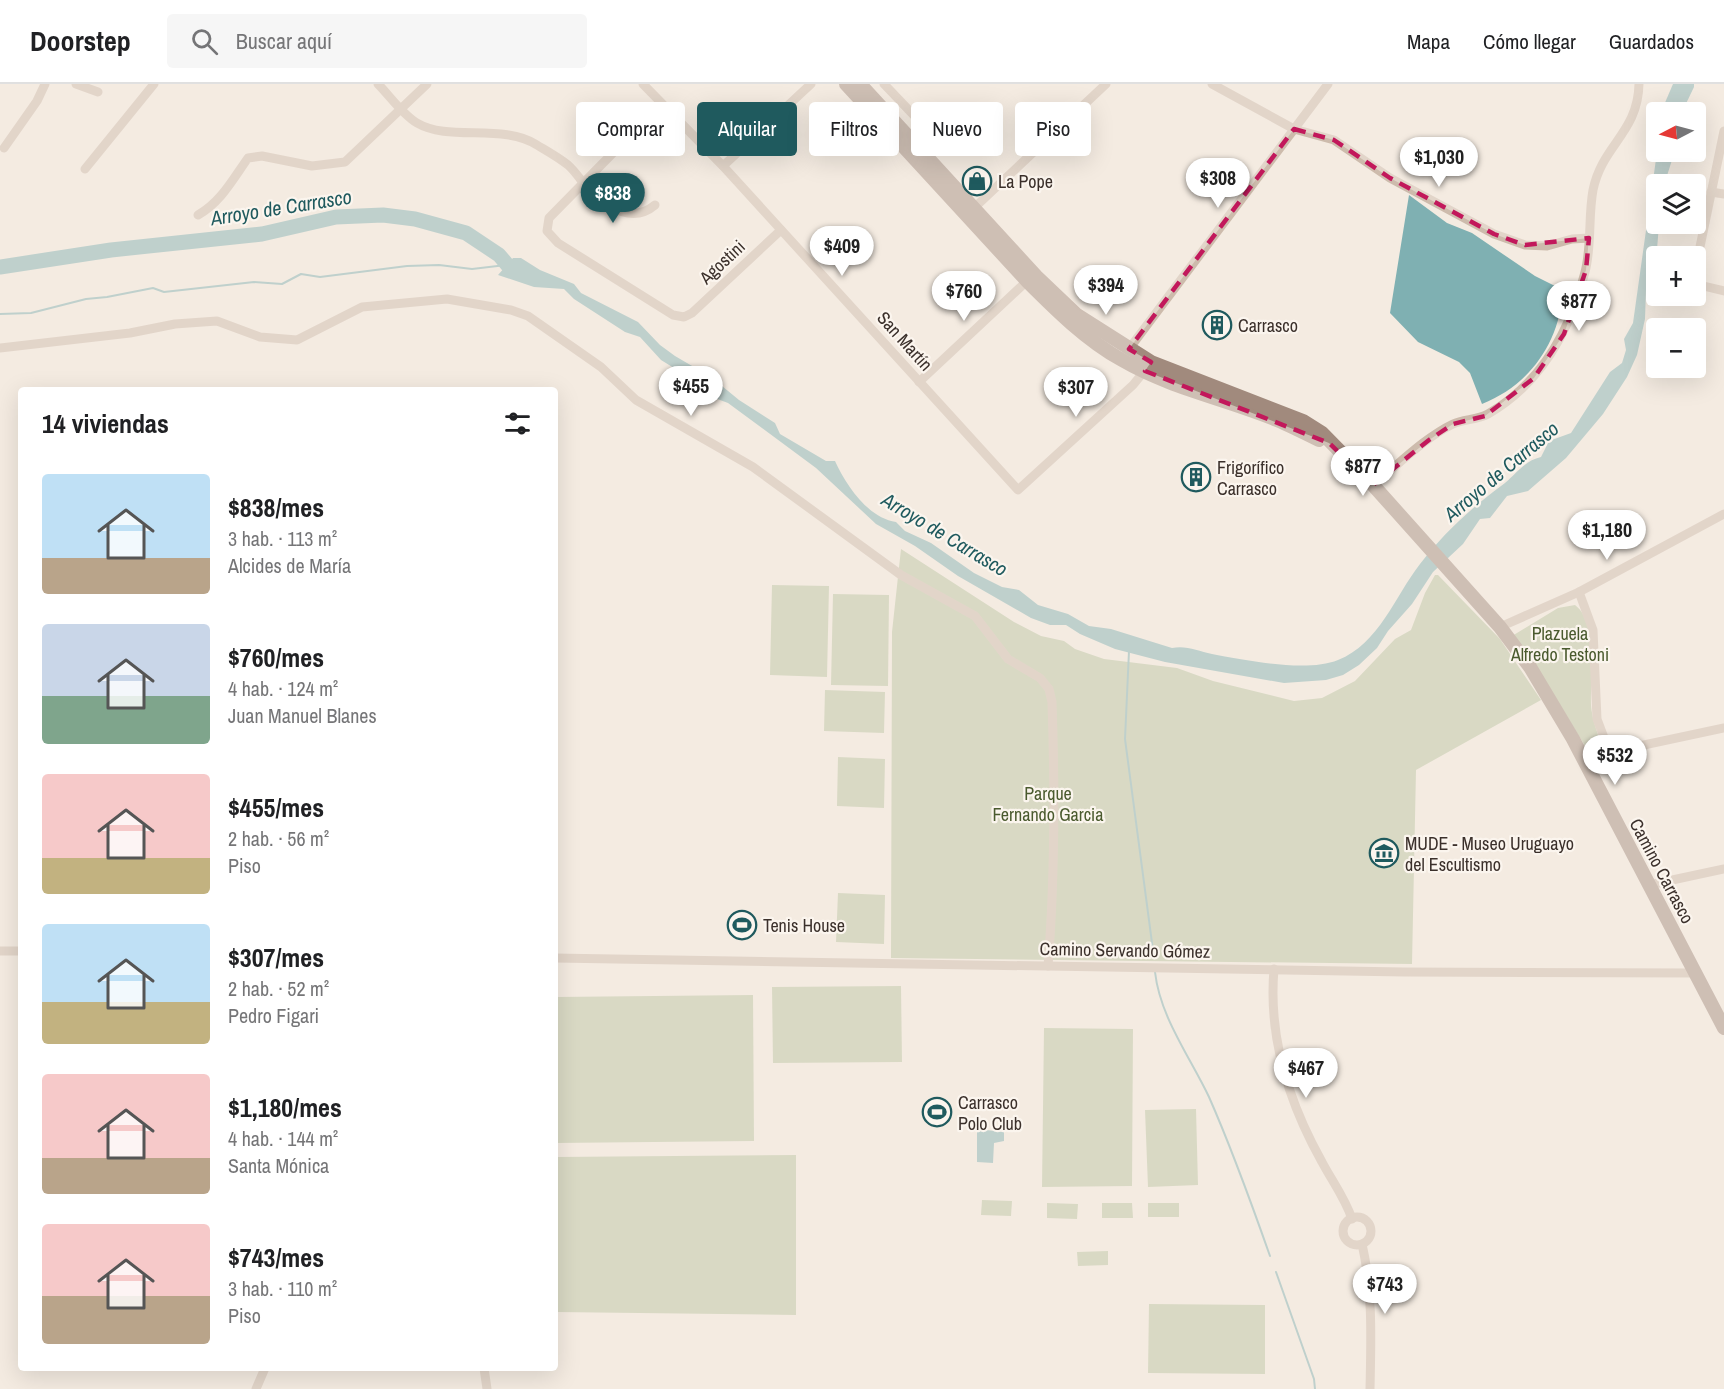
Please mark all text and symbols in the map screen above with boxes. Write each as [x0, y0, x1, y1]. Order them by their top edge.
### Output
search box [167, 14, 587, 68]
text: Doorstep [30, 22, 131, 60]
icon: search [188, 25, 221, 58]
text: Buscar aquí [236, 26, 332, 56]
text: Mapa [1407, 27, 1450, 56]
text: Cómo llegar [1483, 27, 1576, 56]
text: Guardados [1609, 27, 1694, 56]
chip: Comprar [576, 102, 685, 156]
chip: Alquilar [697, 102, 797, 156]
chip: Filtros [809, 102, 899, 156]
chip: Nuevo [911, 102, 1003, 156]
chip: Piso [1015, 102, 1091, 156]
north arrow [1646, 102, 1706, 162]
map controls [1646, 102, 1706, 378]
pin: $1,030 [1390, 137, 1488, 188]
text: $1,030 [1414, 143, 1464, 170]
pin: $308 [1182, 158, 1254, 209]
text: $308 [1200, 164, 1236, 191]
shop icon: La Pope [961, 165, 993, 197]
place label: La Pope [998, 169, 1053, 194]
pin: $838 [577, 173, 649, 224]
button: layers [1646, 174, 1706, 234]
text: $838 [595, 179, 631, 206]
water label: Arroyo de Carrasco [208, 183, 353, 232]
pin: $409 [806, 226, 878, 277]
text: $409 [824, 232, 860, 259]
street label: Agostini [693, 234, 750, 290]
button: + [1646, 246, 1706, 306]
pin: $394 [1070, 265, 1142, 316]
pin: $760 [928, 271, 1000, 322]
text: $394 [1088, 271, 1124, 298]
text: $760 [946, 277, 982, 304]
pin: $877 [1543, 281, 1615, 332]
text: $877 [1561, 287, 1597, 314]
street label: San Martín [872, 306, 938, 376]
building icon: Carrasco [1201, 309, 1233, 341]
place label: Carrasco [1238, 313, 1298, 338]
button: − [1646, 318, 1706, 378]
pin: $455 [655, 366, 727, 417]
pin: $307 [1040, 367, 1112, 418]
text: $455 [673, 372, 709, 399]
text: $307 [1058, 373, 1094, 400]
text: 14 viviendas [42, 406, 169, 441]
icon: filters [501, 407, 534, 440]
water label: Arroyo de Carrasco [1437, 415, 1564, 528]
pin: $877 [1327, 446, 1399, 497]
text: $877 [1345, 452, 1381, 479]
place label: Frigorífico Carrasco [1217, 455, 1284, 501]
building icon: Frigorífico Carrasco [1180, 461, 1212, 493]
water label: Arroyo de Carrasco [876, 485, 1013, 582]
text: $838/mes [228, 490, 324, 525]
icon: home [90, 498, 162, 570]
pin: $1,180 [1558, 510, 1656, 561]
text: $1,180 [1582, 516, 1632, 543]
text: 3 hab. · 113 m² [228, 525, 337, 552]
text: Alcides de María [228, 552, 351, 579]
park label: Plazuela Alfredo Testoni [1510, 621, 1609, 667]
text: $760/mes [228, 640, 324, 675]
icon: home [90, 648, 162, 720]
text: 4 hab. · 124 m² [228, 675, 338, 702]
text: Juan Manuel Blanes [228, 702, 377, 729]
pin: $532 [1579, 735, 1651, 786]
text: $532 [1597, 741, 1633, 768]
park label: Parque Fernando Garcia [993, 781, 1103, 827]
text: $455/mes [228, 790, 324, 825]
icon: home [90, 798, 162, 870]
street label: Camino Carrasco [1624, 814, 1700, 928]
text: 2 hab. · 56 m² [228, 825, 329, 852]
place label: MUDE - Museo Uruguayo del Escultismo [1405, 831, 1574, 877]
museum icon: MUDE - Museo Uruguayo del Escultismo [1368, 837, 1400, 869]
text: Piso [228, 852, 261, 879]
sports icon: Tenis House [726, 909, 758, 941]
place label: Tenis House [763, 913, 845, 938]
street label: Camino Servando Gómez [1039, 936, 1211, 964]
text: $307/mes [228, 940, 324, 975]
icon: home [90, 948, 162, 1020]
text: 2 hab. · 52 m² [228, 975, 329, 1002]
text: Pedro Figari [228, 1002, 319, 1029]
pin: $467 [1270, 1048, 1342, 1099]
text: $467 [1288, 1054, 1324, 1081]
text: $1,180/mes [228, 1090, 342, 1125]
place label: Carrasco Polo Club [958, 1090, 1022, 1136]
sports icon: Carrasco Polo Club [921, 1096, 953, 1128]
icon: home [90, 1098, 162, 1170]
text: 4 hab. · 144 m² [228, 1125, 338, 1152]
text: Santa Mónica [228, 1152, 329, 1179]
text: $743/mes [228, 1240, 324, 1275]
icon: home [90, 1248, 162, 1320]
pin: $743 [1349, 1264, 1421, 1315]
text: $743 [1367, 1270, 1403, 1297]
text: 3 hab. · 110 m² [228, 1275, 337, 1302]
text: Piso [228, 1302, 261, 1329]

